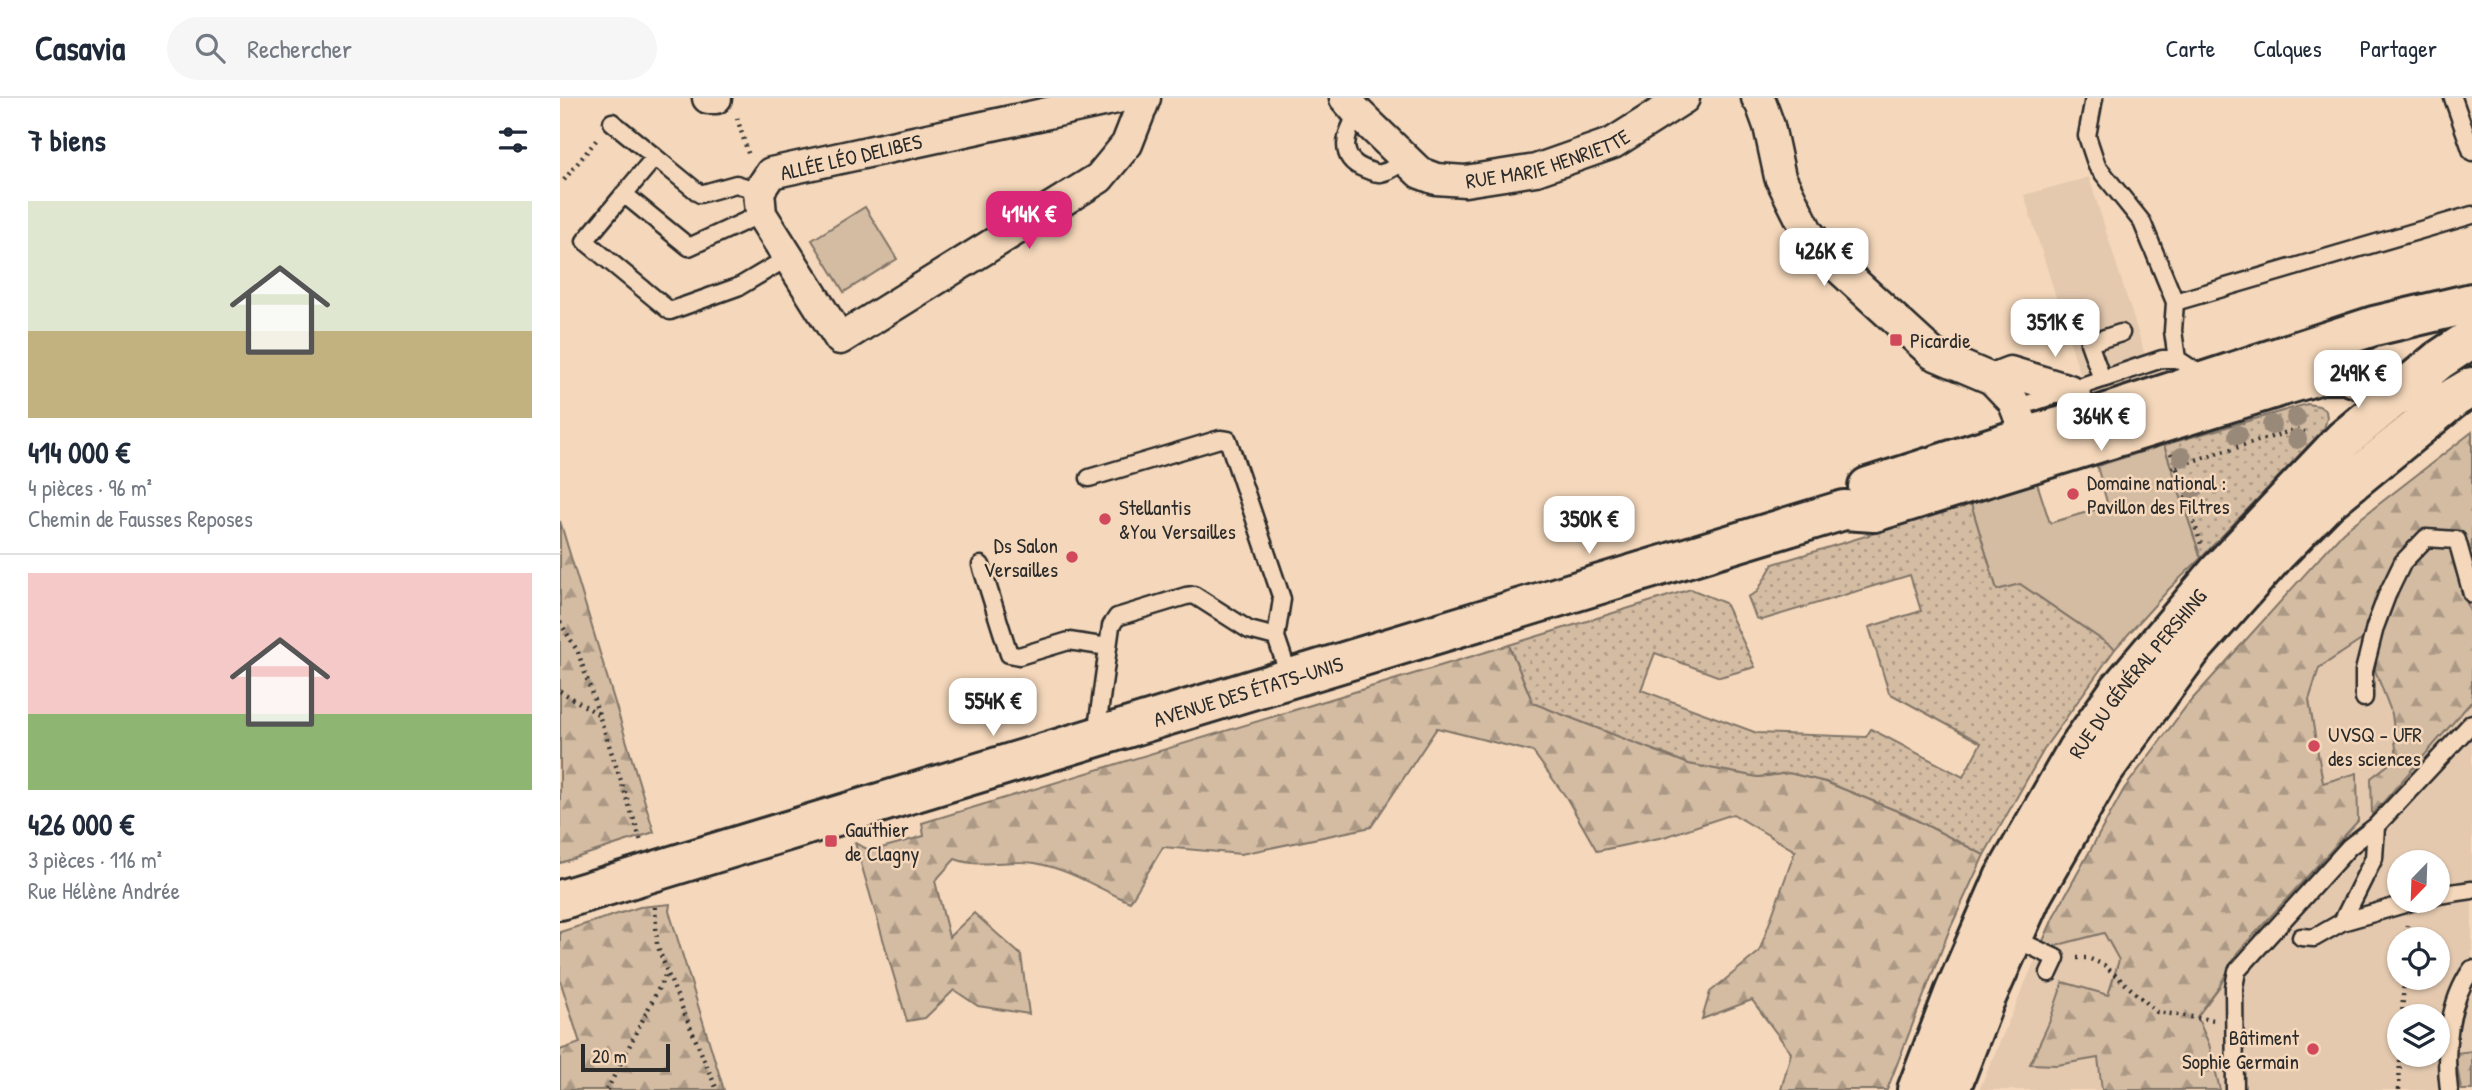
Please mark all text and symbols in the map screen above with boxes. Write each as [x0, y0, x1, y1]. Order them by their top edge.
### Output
search box [167, 17, 657, 80]
text: Casavia [35, 26, 125, 70]
icon: search [191, 29, 229, 67]
text: Rechercher [247, 31, 352, 66]
text: Carte [2166, 32, 2215, 64]
text: Calques [2253, 32, 2322, 64]
text: Partager [2360, 32, 2437, 64]
text: 7 biens [28, 120, 106, 160]
icon: filters [494, 121, 532, 159]
street label: RUE MARIE HENRIETTE [1464, 122, 1635, 195]
street label: ALLÉE LÉO DELIBES [777, 127, 925, 187]
pin: 414K € [972, 192, 1086, 251]
text: 414K € [1002, 198, 1056, 229]
pin: 426K € [1767, 228, 1881, 288]
text: 426K € [1796, 235, 1852, 266]
icon: home [217, 247, 343, 373]
pin: 351K € [1998, 300, 2112, 359]
text: 351K € [2027, 306, 2083, 337]
place label: Picardie [1910, 326, 1971, 355]
marker: Picardie [1888, 332, 1904, 348]
pin: 249K € [2301, 350, 2415, 410]
text: 249K € [2330, 357, 2386, 388]
pin: 364K € [2044, 394, 2158, 453]
text: 364K € [2073, 400, 2129, 431]
text: 414 000 € [28, 432, 130, 472]
place label: Domaine national : Pavillon des Filtres [2087, 468, 2230, 521]
text: 4 pièces · 96 m² [28, 472, 152, 503]
marker: Domaine national : Pavillon des Filtres [2065, 486, 2081, 502]
place label: Stellantis &You Versailles [1119, 493, 1236, 546]
pin: 350K € [1532, 496, 1646, 556]
text: Chemin de Fausses Reposes [28, 503, 253, 534]
text: 350K € [1560, 503, 1618, 534]
marker: Stellantis &You Versailles [1097, 511, 1113, 527]
place label: Ds Salon Versailles [983, 531, 1058, 584]
marker: Ds Salon Versailles [1064, 549, 1080, 565]
street label: RUE DU GÉNÉRAL PERSHING [2061, 582, 2213, 763]
icon: home [217, 619, 343, 745]
street label: AVENUE DES ÉTATS-UNIS [1150, 648, 1347, 733]
pin: 554K € [936, 678, 1050, 738]
text: 554K € [965, 685, 1021, 716]
place label: UVSQ - UFR des sciences [2328, 720, 2422, 773]
marker: UVSQ - UFR des sciences [2306, 738, 2322, 754]
text: 426 000 € [28, 804, 134, 844]
place label: Gauthier de Clagny [845, 815, 920, 868]
marker: Gauthier de Clagny [823, 833, 839, 849]
text: 3 pièces · 116 m² [28, 844, 162, 875]
north arrow [2387, 850, 2450, 914]
map controls [2387, 850, 2450, 1067]
text: Rue Hélène Andrée [28, 875, 180, 906]
button: locate [2387, 927, 2450, 990]
button: layers [2387, 1004, 2450, 1067]
place label: Bâtiment Sophie Germain [2182, 1023, 2300, 1076]
scale bar [581, 1041, 670, 1073]
marker: Bâtiment Sophie Germain [2305, 1041, 2321, 1057]
text: 20 m [592, 1043, 627, 1069]

